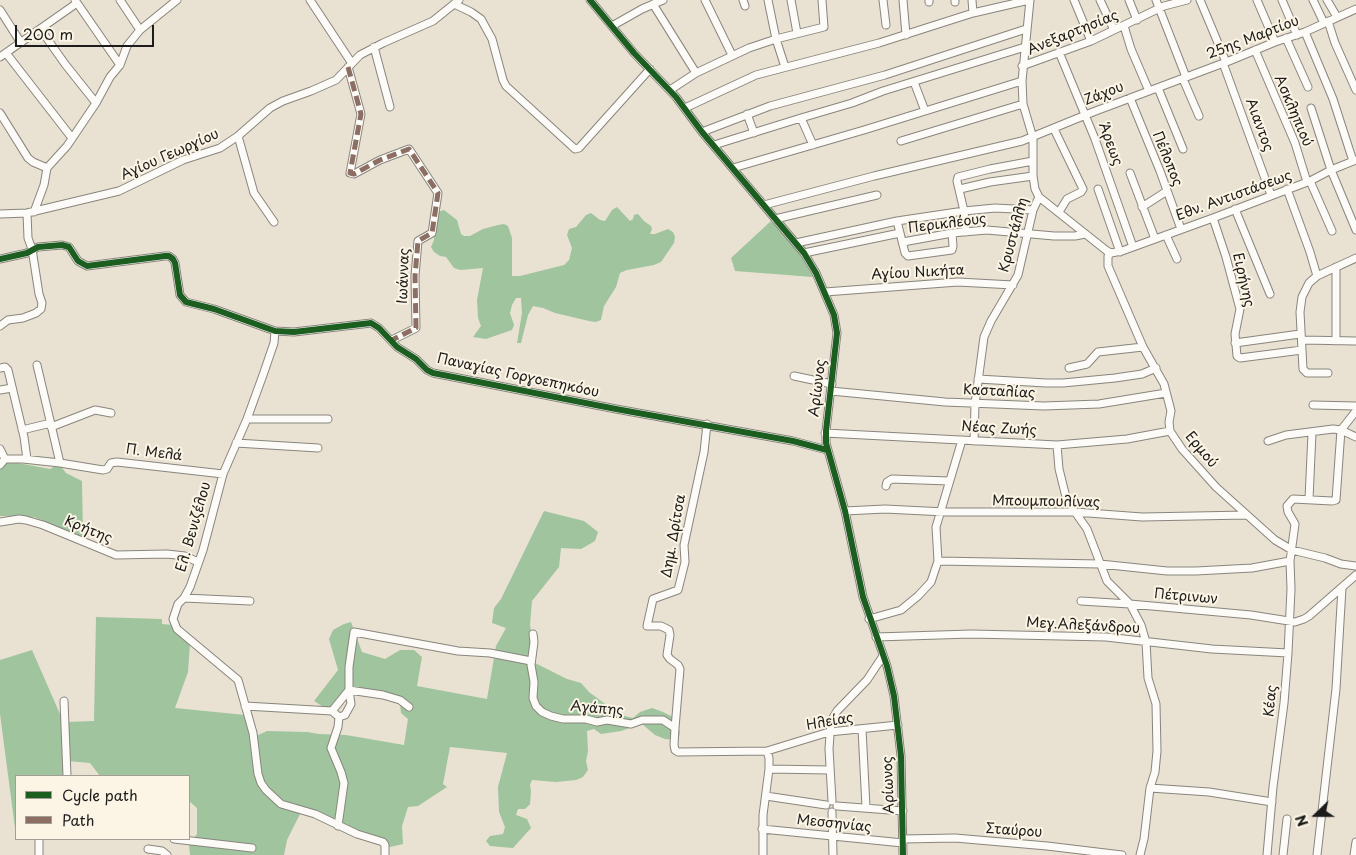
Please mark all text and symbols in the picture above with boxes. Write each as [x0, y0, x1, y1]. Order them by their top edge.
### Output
street label: Ανεξαρτησίας [1025, 7, 1121, 59]
street label: 25ης Μαρτίου [1204, 13, 1302, 63]
scale bar [18, 15, 156, 47]
text: 200 m [23, 22, 73, 45]
street label: Ασκληπιού [1270, 73, 1316, 149]
street label: Ζάχου [1082, 79, 1126, 109]
street label: Αιαντος [1242, 96, 1276, 154]
street label: Άρεως [1094, 120, 1126, 168]
street label: Αγίου Γεωργίου [118, 126, 222, 184]
street label: Πέλοπος [1148, 129, 1186, 189]
street label: Εθν. Αντιστάσεως [1174, 167, 1294, 225]
street label: Κρυστάλλη [996, 196, 1032, 274]
street label: Περικλέους [907, 211, 987, 237]
street label: Ιωάννας [395, 248, 413, 304]
street label: Ειρήνης [1229, 251, 1257, 309]
street label: Αγίου Νικήτα [871, 262, 965, 284]
street label: Παναγίας Γοργοεπηκόου [436, 351, 600, 401]
street label: Αρίωνος [806, 358, 830, 418]
street label: Κασταλίας [962, 382, 1036, 402]
street label: Νέας Ζωής [961, 419, 1037, 439]
street label: Ερμού [1181, 429, 1221, 471]
street label: Π. Μελά [125, 441, 183, 465]
street label: Ελ. Βενιζέλου [173, 480, 215, 574]
street label: Δημ. Δρίτσα [658, 493, 690, 579]
street label: Μπουμπουλίνας [992, 493, 1100, 511]
street label: Κρήτης [62, 513, 114, 547]
street label: Πέτρινων [1153, 586, 1219, 608]
street label: Μεγ.Αλεξάνδρου [1026, 615, 1140, 637]
street label: Κέας [1261, 684, 1281, 718]
street label: Αγάπης [570, 698, 624, 720]
street label: Ηλείας [805, 710, 855, 734]
street label: Αρίωνος [880, 756, 898, 814]
legend [15, 775, 190, 840]
text: Cycle path [62, 783, 138, 806]
north arrow [1291, 790, 1341, 840]
text: Path [62, 808, 94, 831]
street label: Μεσσηνίας [796, 812, 872, 836]
text: N [1290, 812, 1313, 830]
street label: Σταύρου [985, 821, 1043, 841]

